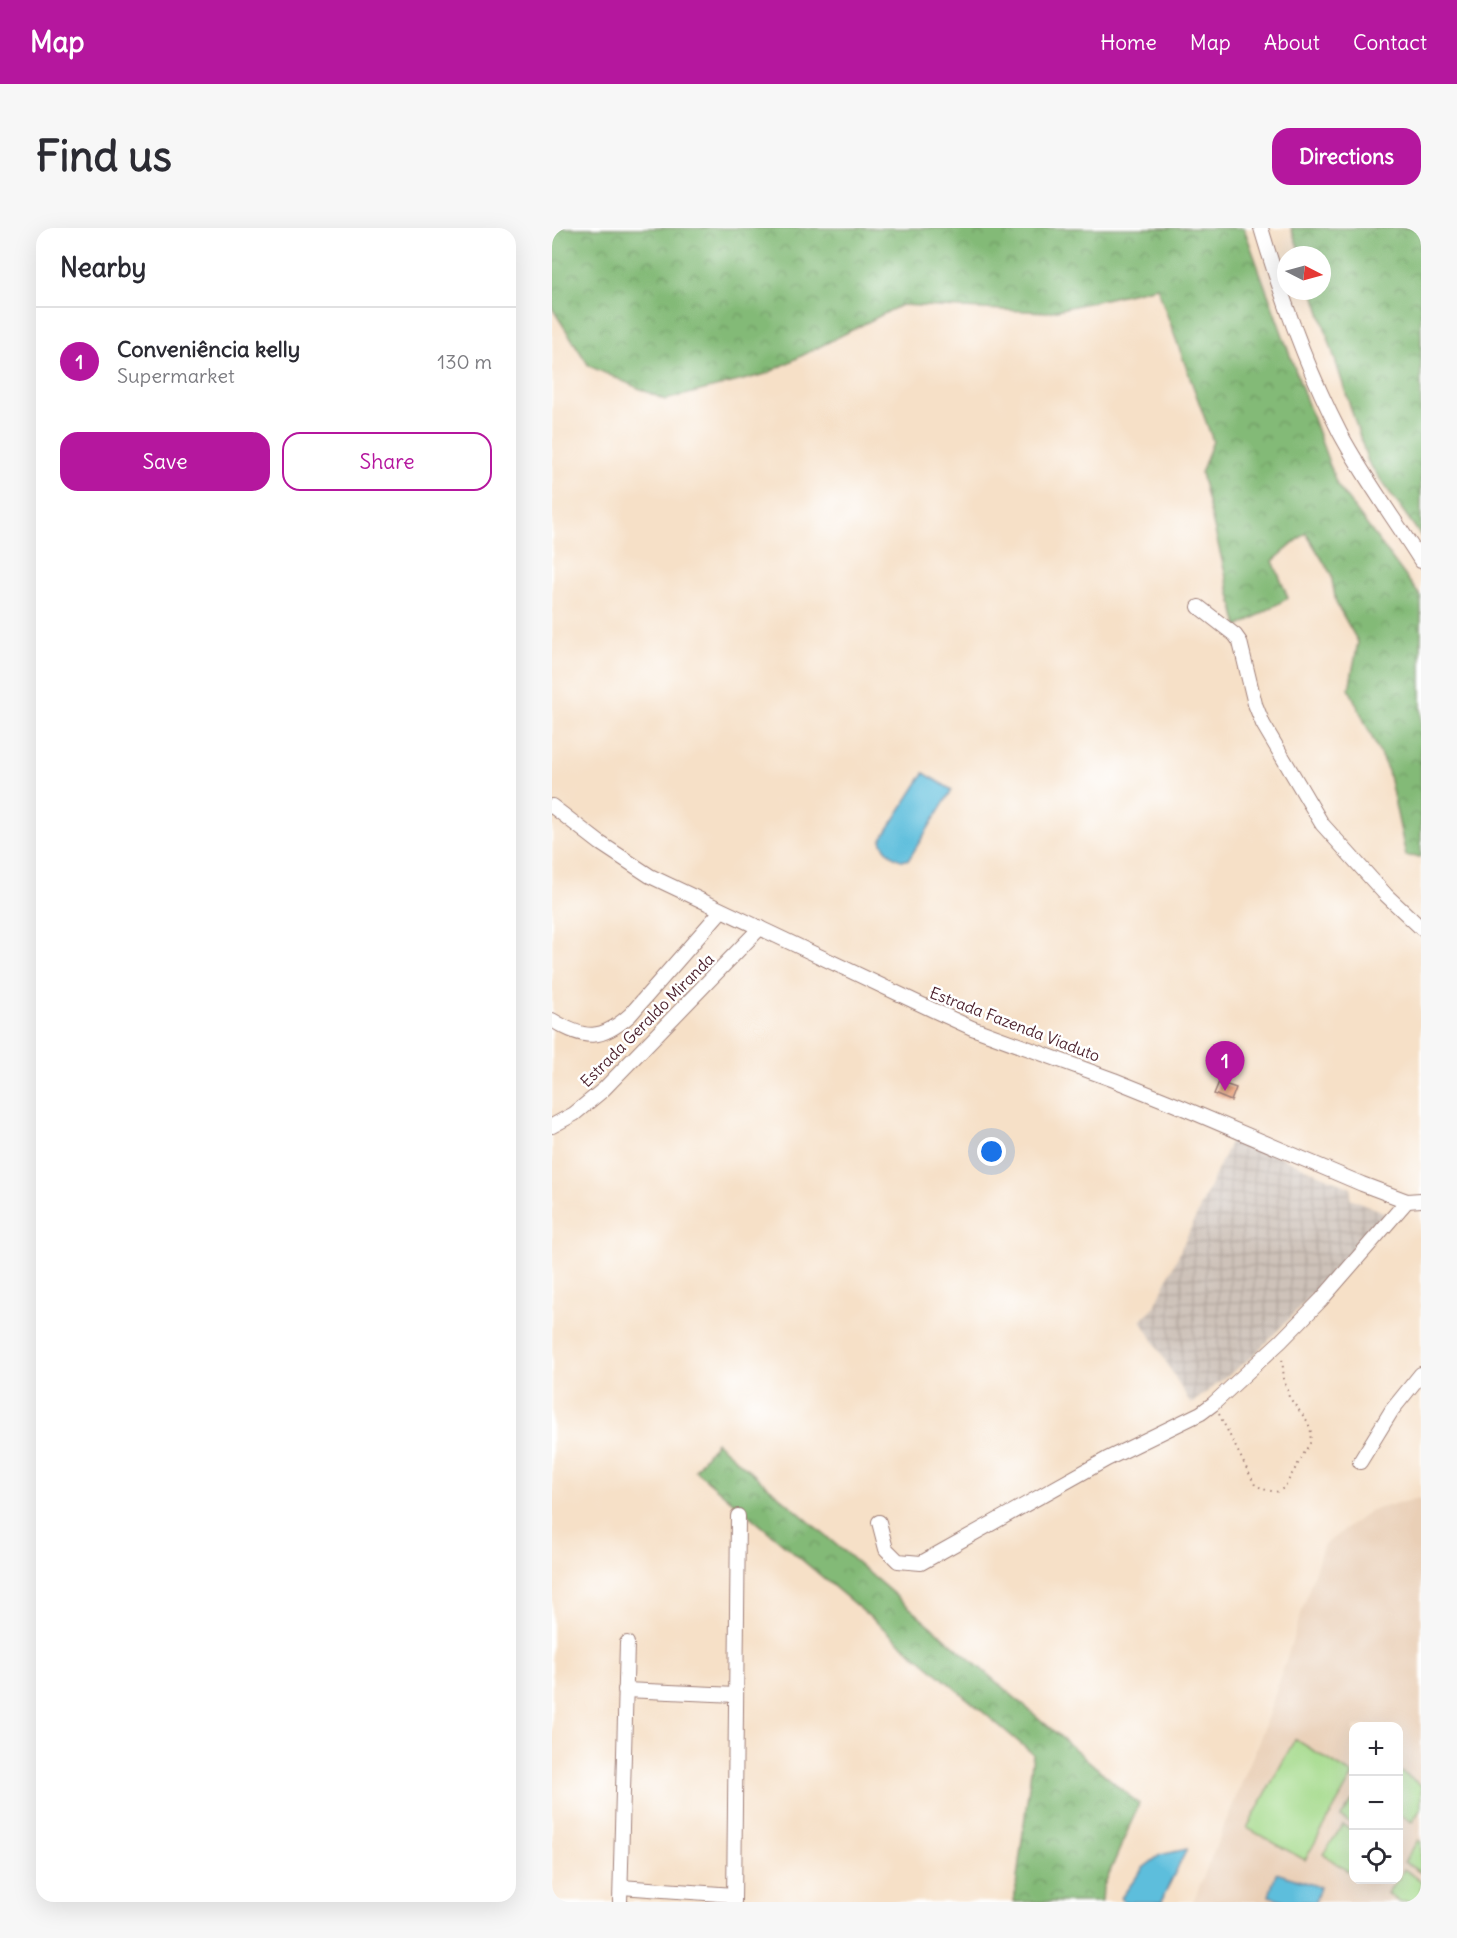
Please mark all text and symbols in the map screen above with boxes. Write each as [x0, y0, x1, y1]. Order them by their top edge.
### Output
text: Map [30, 24, 84, 60]
text: Home [1100, 29, 1157, 56]
text: Map [1190, 29, 1231, 56]
text: About [1264, 29, 1320, 56]
text: Contact [1353, 29, 1427, 56]
button: Directions [1272, 128, 1421, 185]
text: Find us [36, 130, 172, 182]
north arrow [1277, 246, 1331, 300]
text: Nearby [60, 251, 146, 284]
text: Conveniência kelly [117, 335, 300, 363]
text: 1 [76, 349, 83, 374]
text: 130 m [437, 349, 492, 374]
text: Supermarket [117, 363, 235, 388]
button: Save [60, 432, 270, 491]
button: Share [282, 432, 492, 491]
street label: Estrada Geraldo Miranda [576, 949, 718, 1091]
street label: Estrada Fazenda Viaduto [927, 982, 1103, 1066]
pin: 1 [1206, 1042, 1244, 1091]
your location [977, 1137, 1006, 1166]
map controls [1349, 1722, 1403, 1884]
button: + [1349, 1722, 1403, 1776]
button: − [1349, 1776, 1403, 1830]
button: locate [1349, 1830, 1403, 1884]

